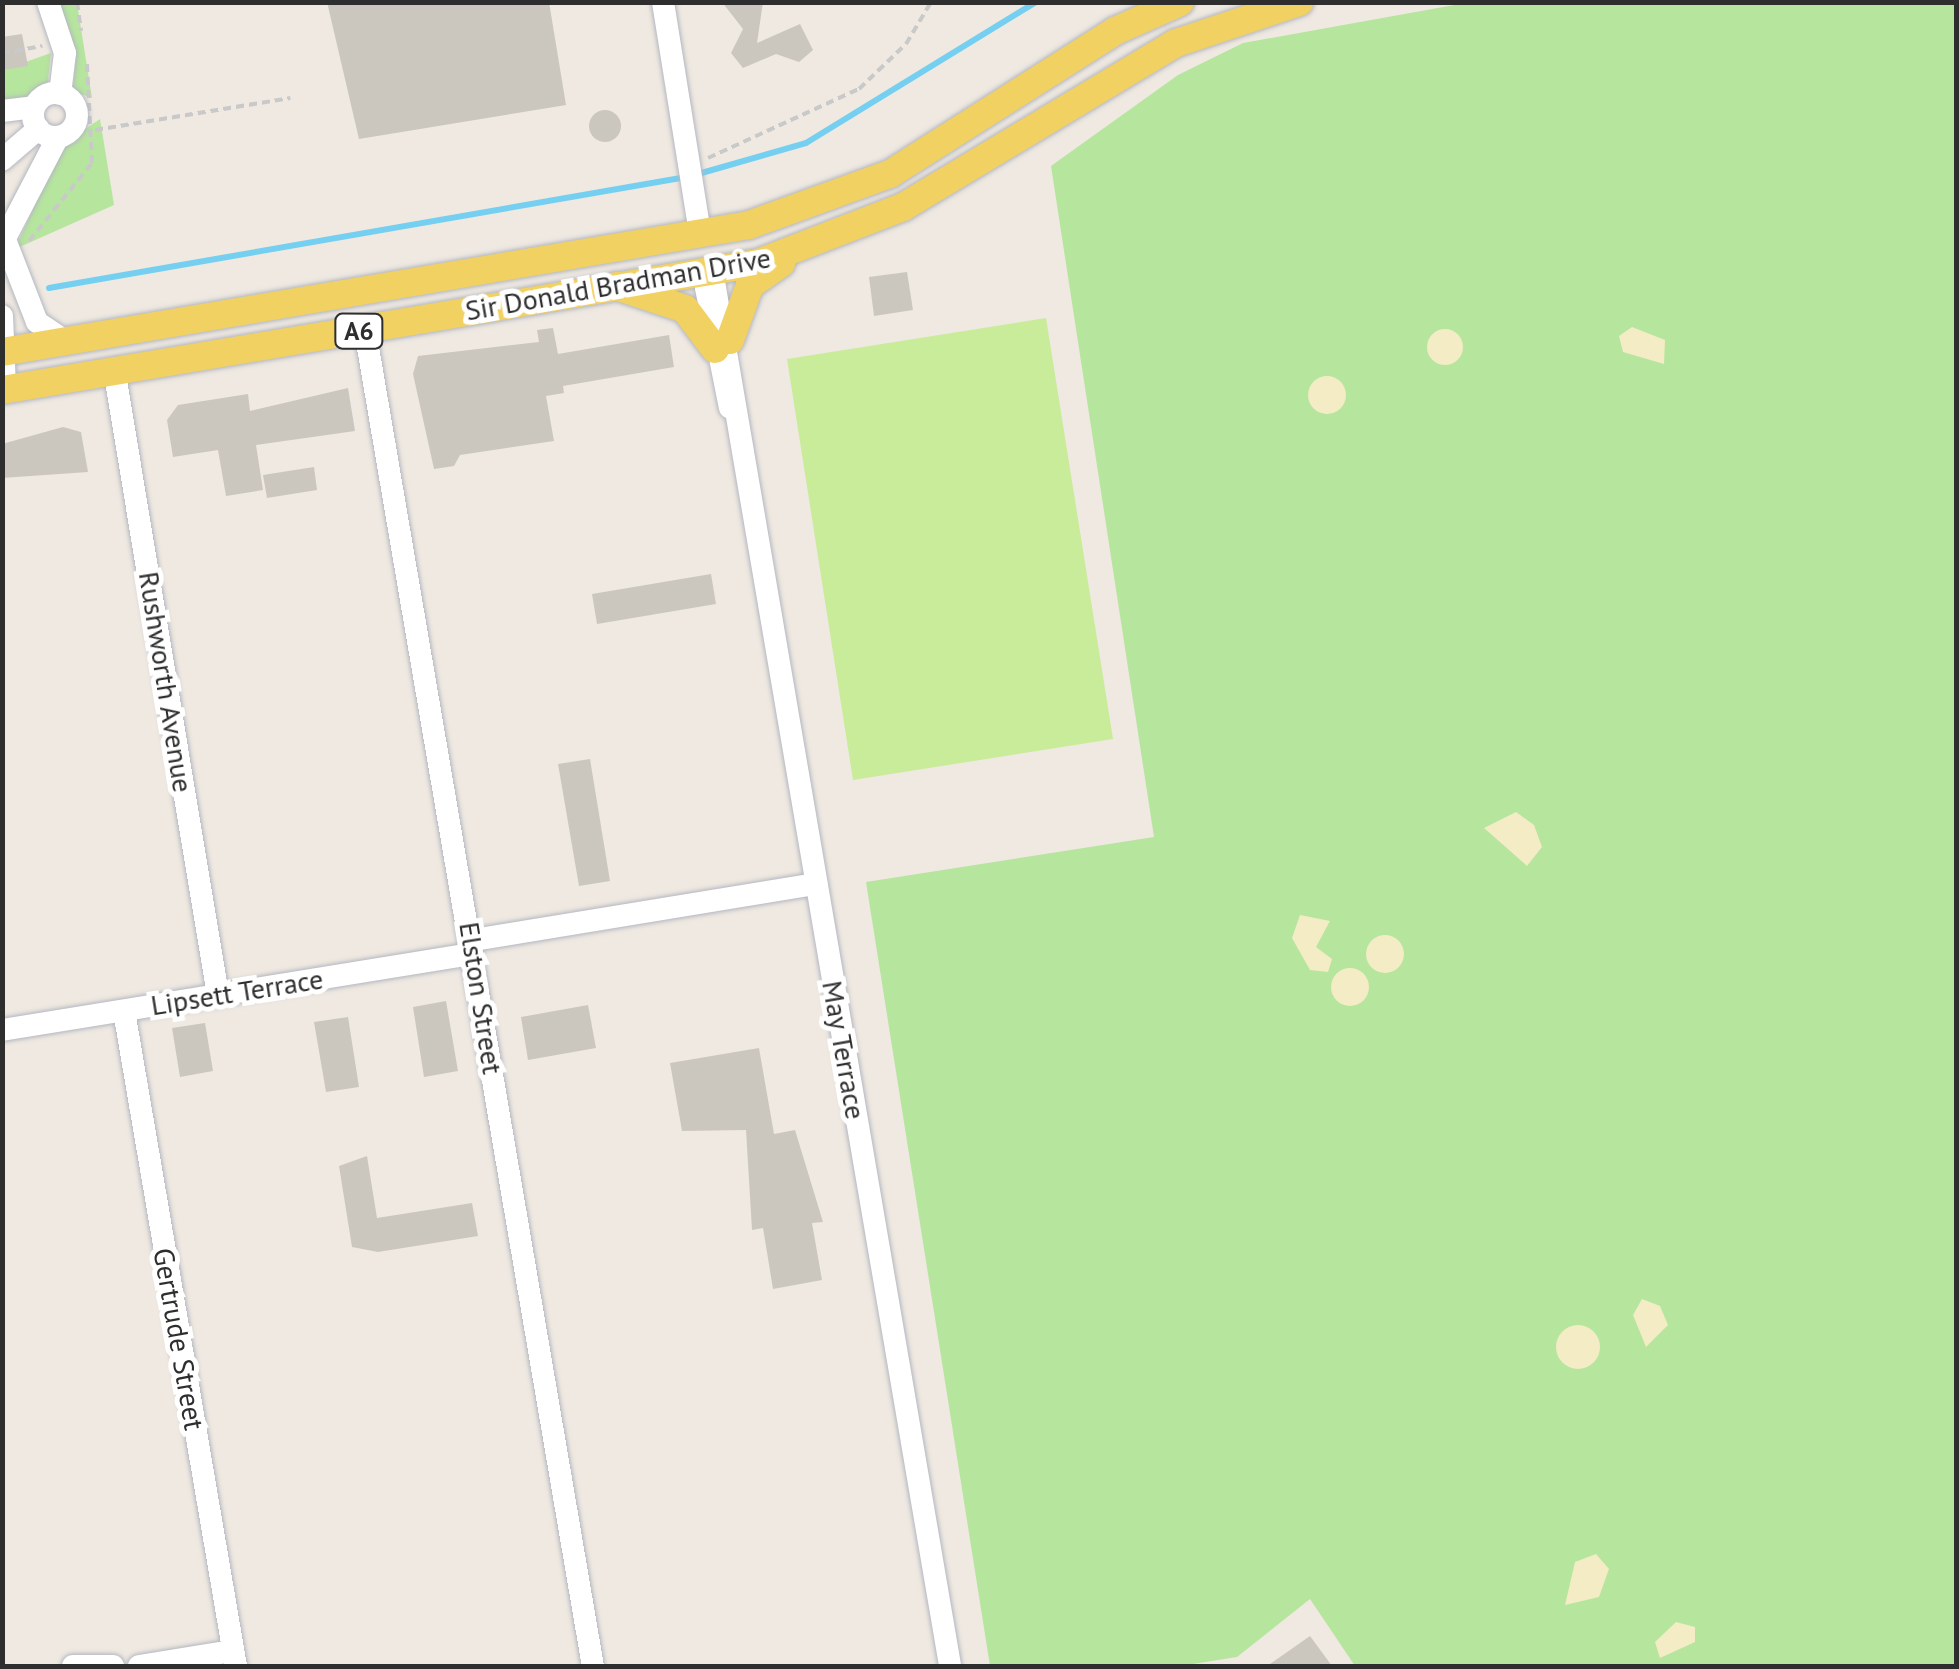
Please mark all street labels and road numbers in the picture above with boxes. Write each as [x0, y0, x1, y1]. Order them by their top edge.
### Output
street label: Sir Donald Bradman Drive [463, 241, 773, 327]
road number: A6 [334, 311, 384, 351]
street label: Rushworth Avenue [132, 569, 200, 795]
street label: Elston Street [452, 920, 510, 1076]
street label: Lipsett Terrace [148, 962, 326, 1022]
street label: May Terrace [815, 977, 873, 1123]
street label: Gertrude Street [146, 1245, 212, 1433]

